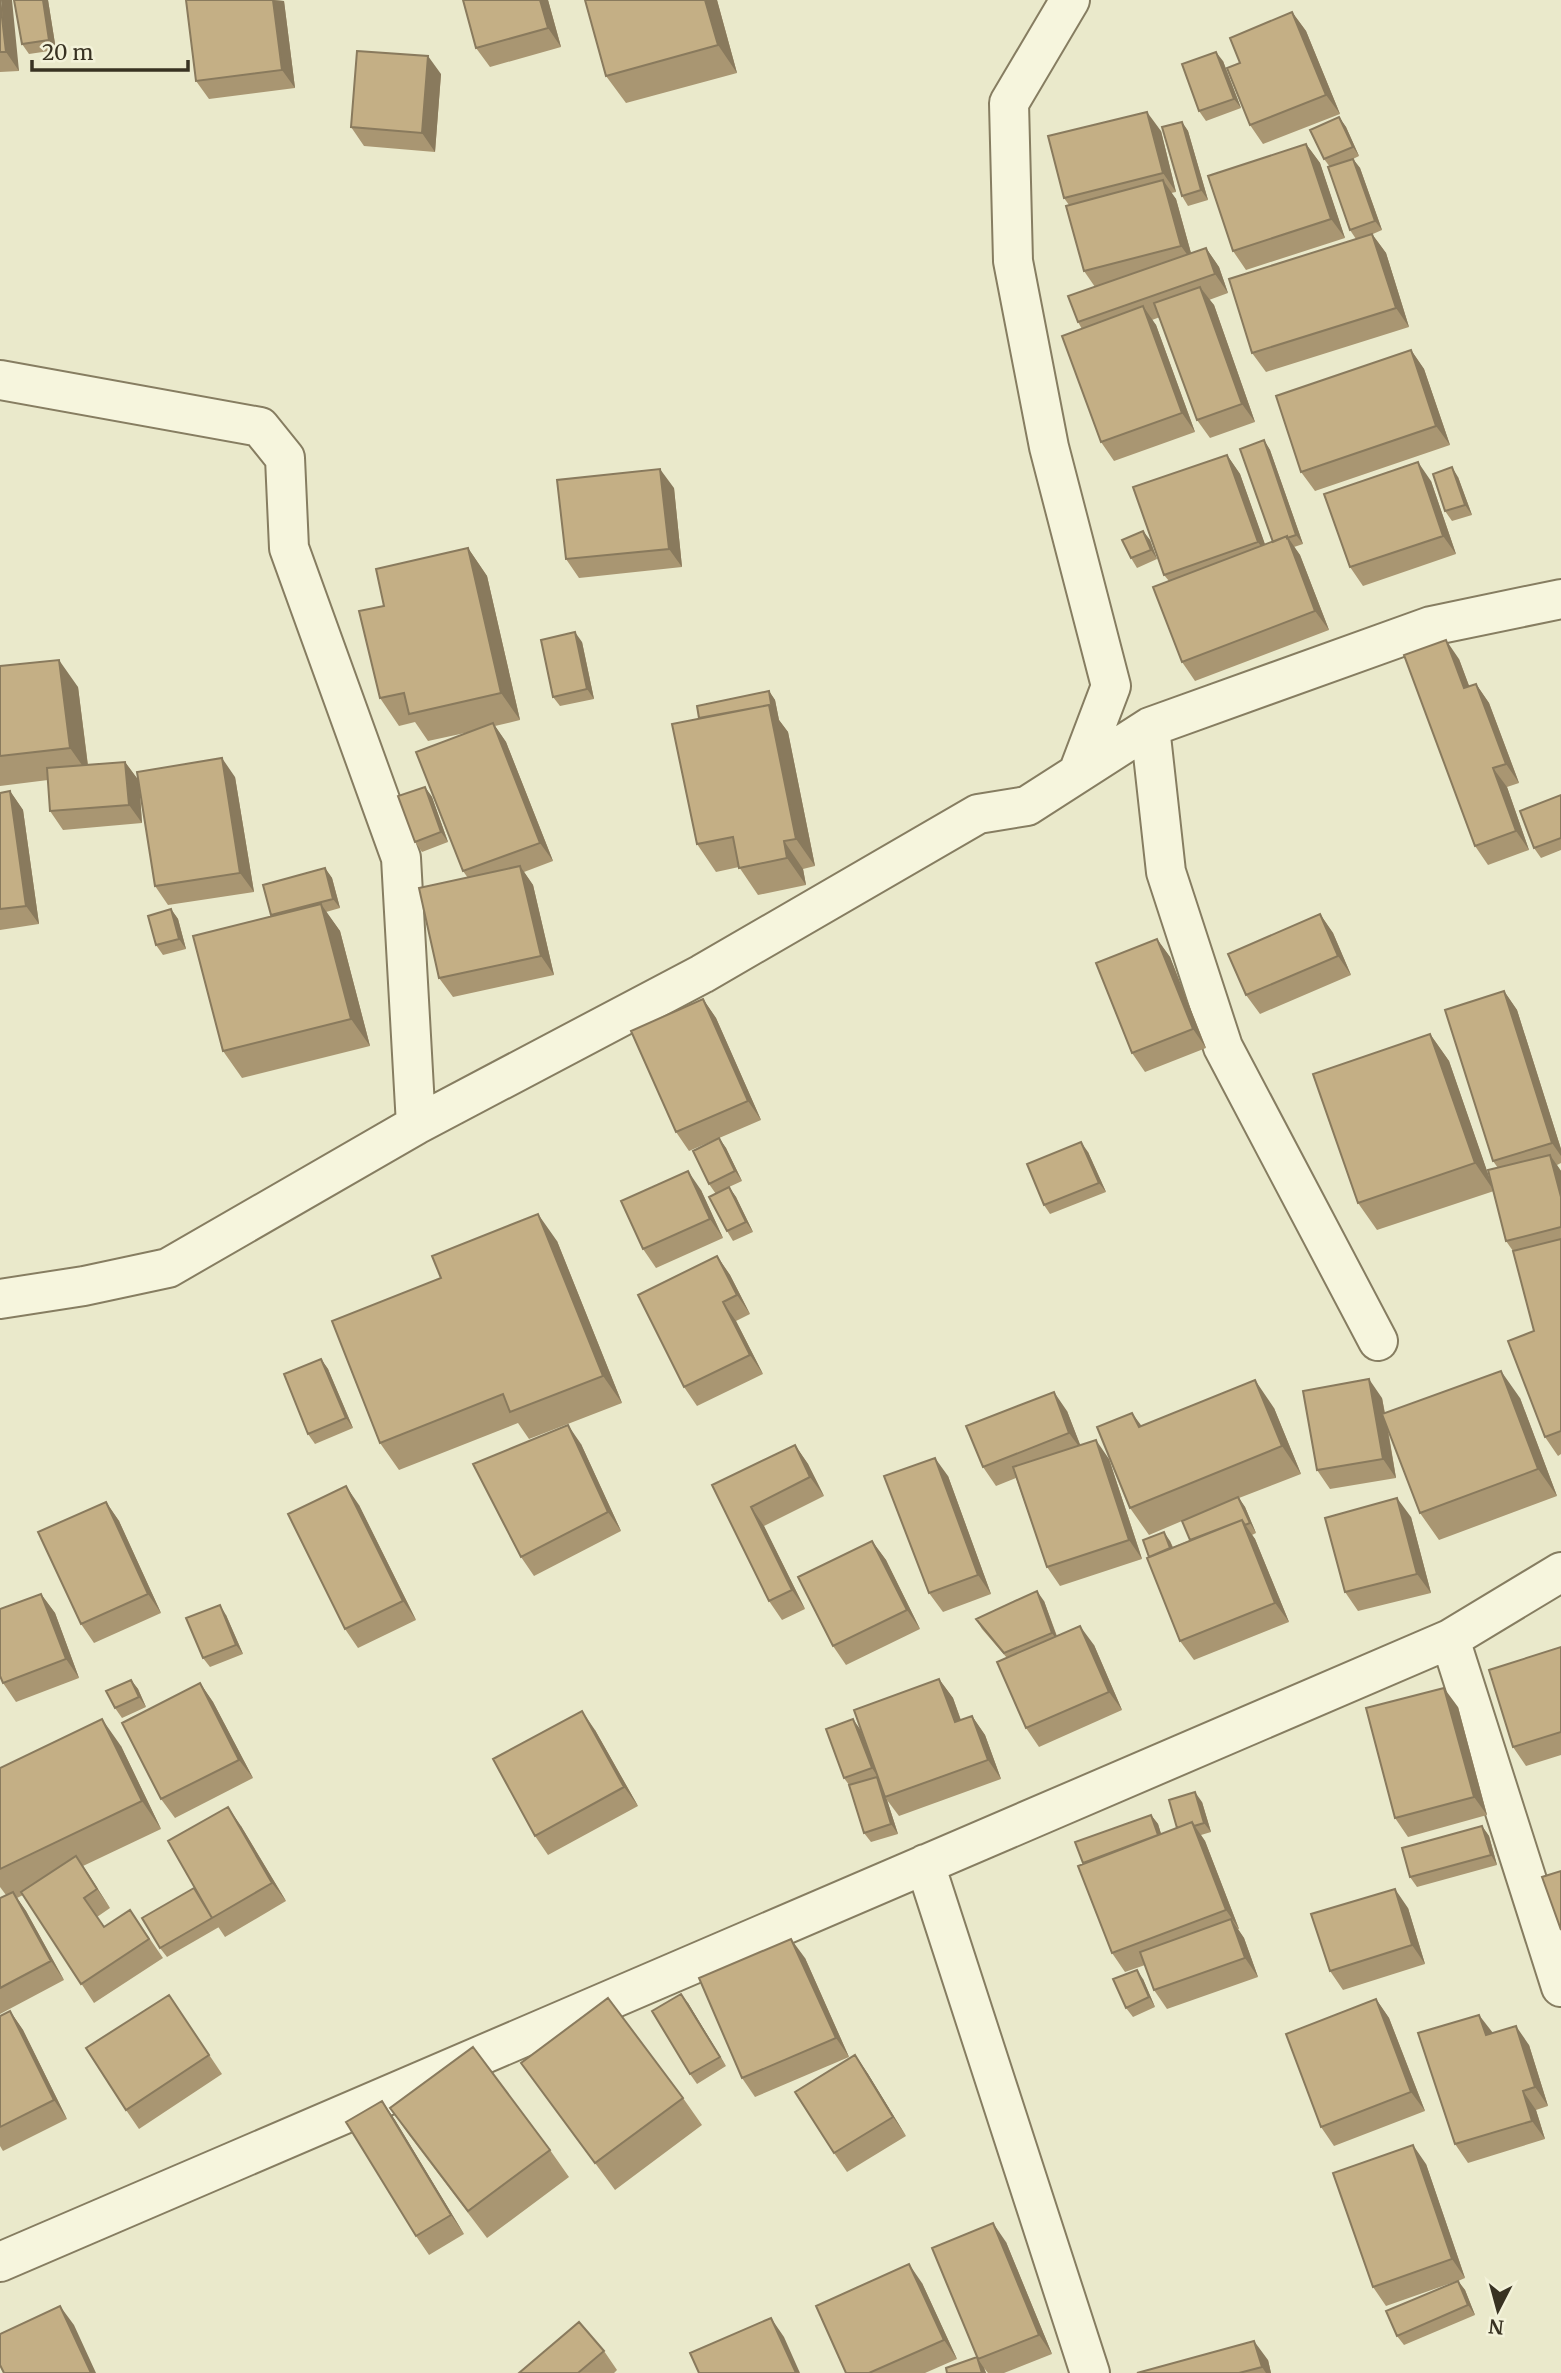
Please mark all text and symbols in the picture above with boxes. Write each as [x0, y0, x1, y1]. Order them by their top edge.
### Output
scale bar [32, 28, 187, 72]
text: 20 m [42, 39, 94, 66]
north arrow [1463, 2275, 1533, 2345]
text: N [1488, 2314, 1505, 2340]

